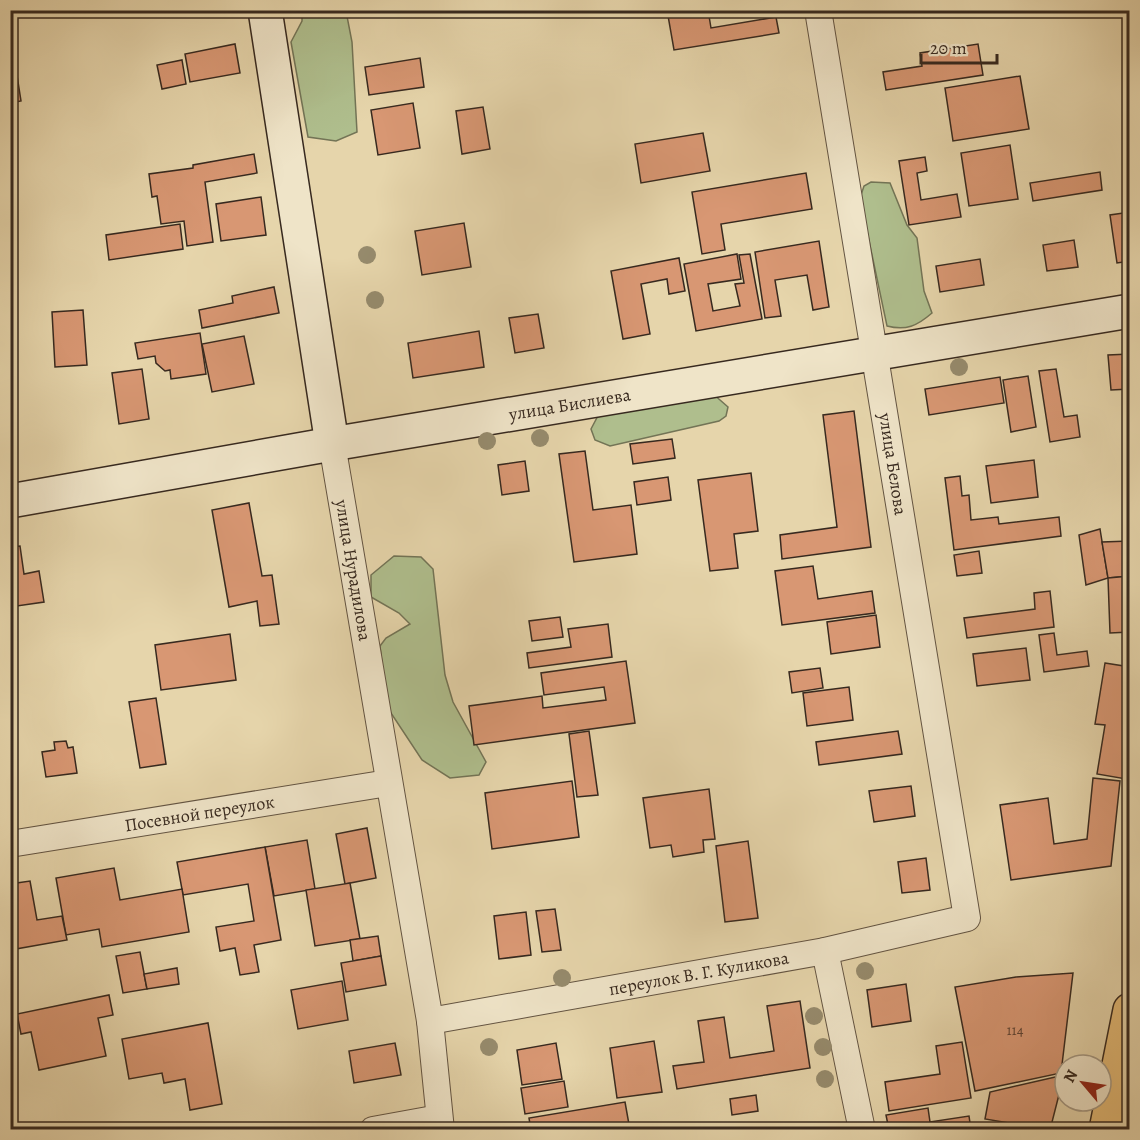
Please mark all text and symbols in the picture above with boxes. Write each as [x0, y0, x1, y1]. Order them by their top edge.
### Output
scale bar [921, 27, 998, 65]
text: 20 m [930, 36, 967, 60]
street label: улица Бислиева [506, 382, 633, 427]
street label: улица Белова [873, 410, 913, 518]
street label: улица Нурадилова [329, 497, 377, 643]
street label: Посевной переулок [123, 790, 276, 837]
street label: переулок В. Г. Куликова [607, 946, 791, 1001]
house number: 114 [1006, 1020, 1024, 1040]
north arrow [1053, 1053, 1113, 1113]
text: N [1058, 1065, 1083, 1087]

